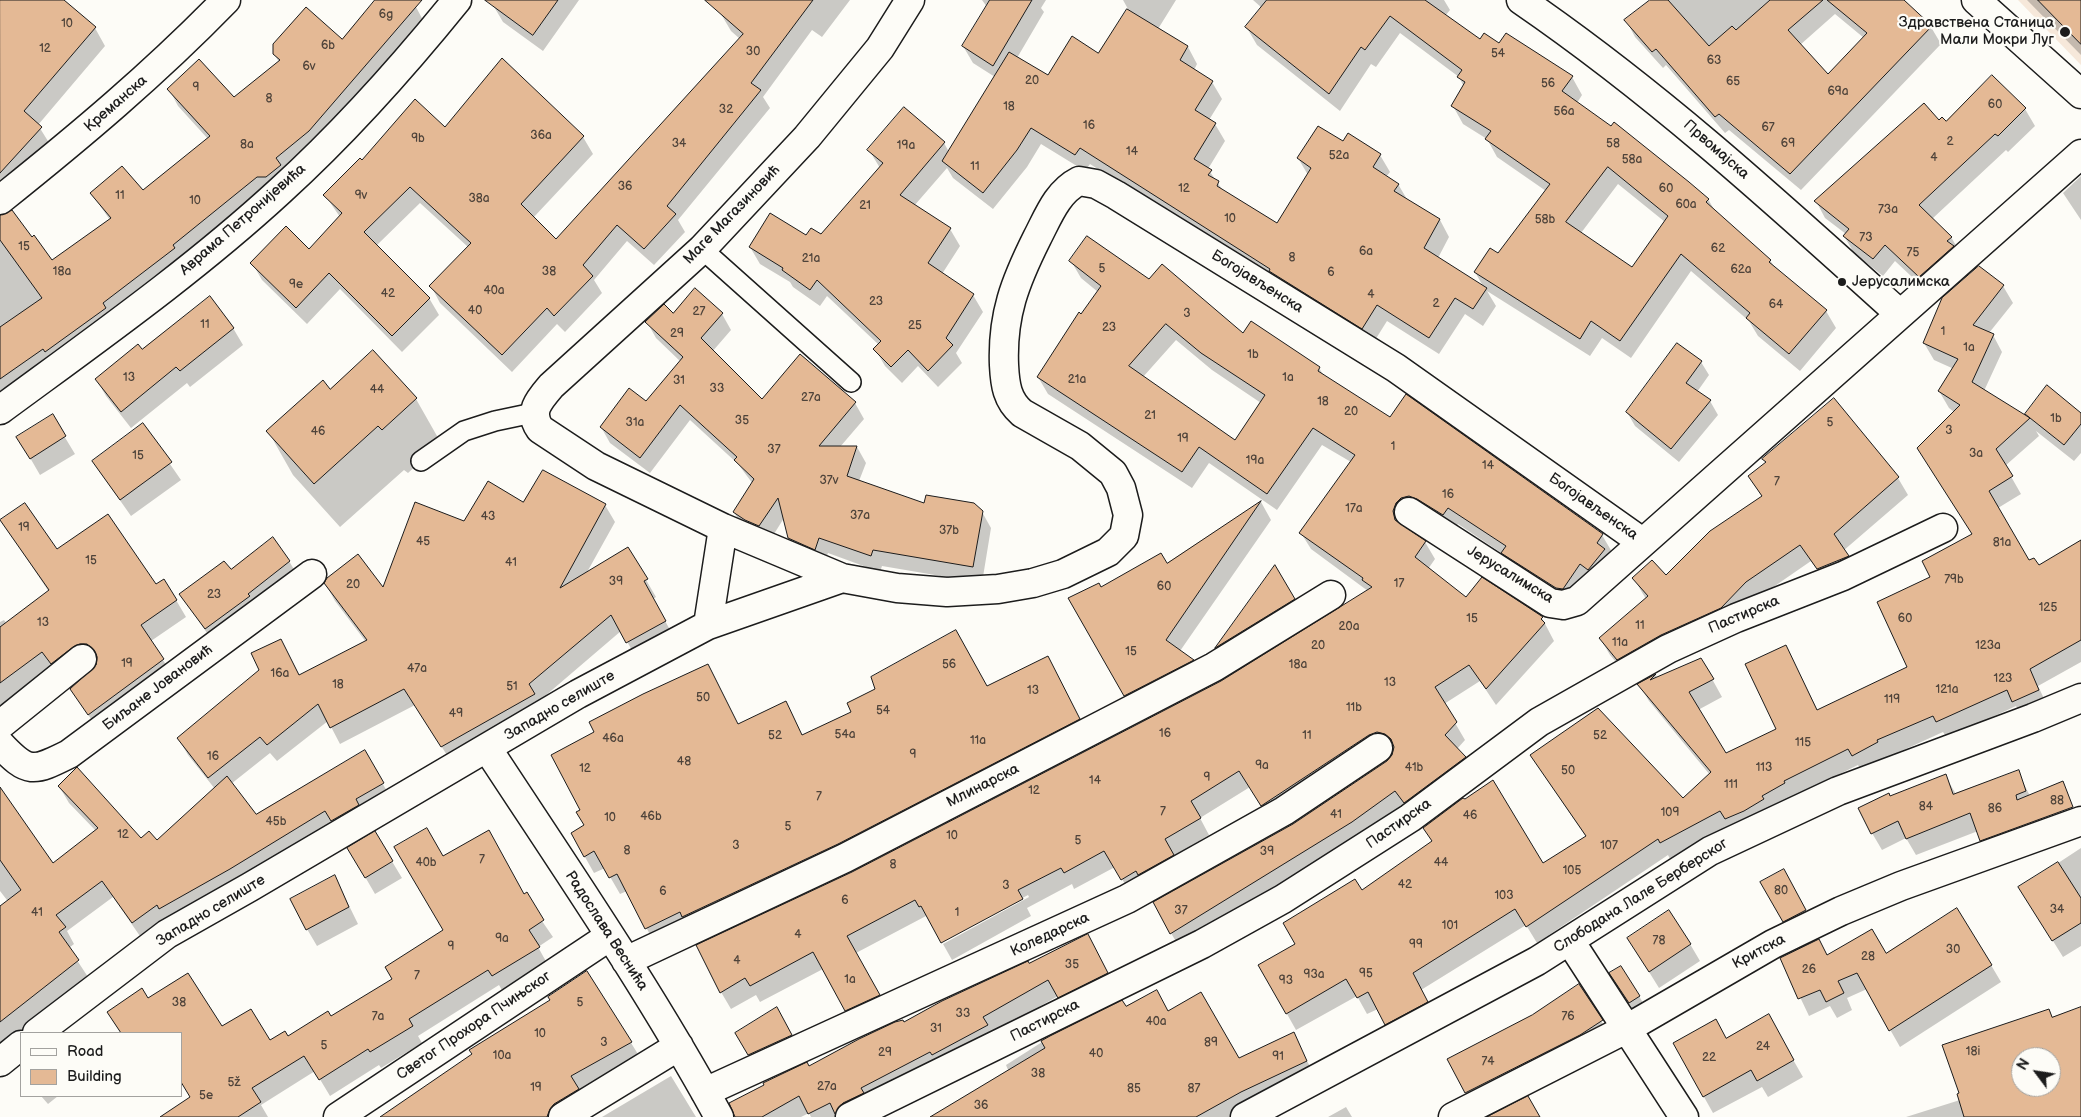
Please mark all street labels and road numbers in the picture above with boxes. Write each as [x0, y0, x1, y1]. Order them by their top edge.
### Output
street label: Креманска [81, 72, 151, 136]
street label: Првомајска [1679, 116, 1753, 184]
street label: Аврама Петронијевића [176, 160, 310, 280]
street label: Маге Магазиновић [680, 162, 784, 268]
street label: Богојављенска [1208, 247, 1306, 317]
street label: Богојављенска [1545, 470, 1641, 544]
street label: Јерусалимска [1463, 542, 1557, 608]
street label: Пастирска [1706, 592, 1782, 638]
street label: Биљане Јовановић [100, 641, 216, 735]
street label: Западно селиште [502, 667, 618, 745]
street label: Млинарска [944, 760, 1022, 812]
street label: Пастирска [1363, 795, 1435, 853]
street label: Слободана Лале Берберског [1551, 835, 1731, 957]
street label: Радослава Веснића [561, 868, 651, 994]
street label: Западно селиште [153, 871, 269, 951]
street label: Коледарска [1008, 909, 1092, 961]
street label: Критска [1730, 931, 1788, 973]
street label: Светог Прохора Пчињског [394, 968, 554, 1084]
street label: Пастирска [1007, 996, 1083, 1046]

